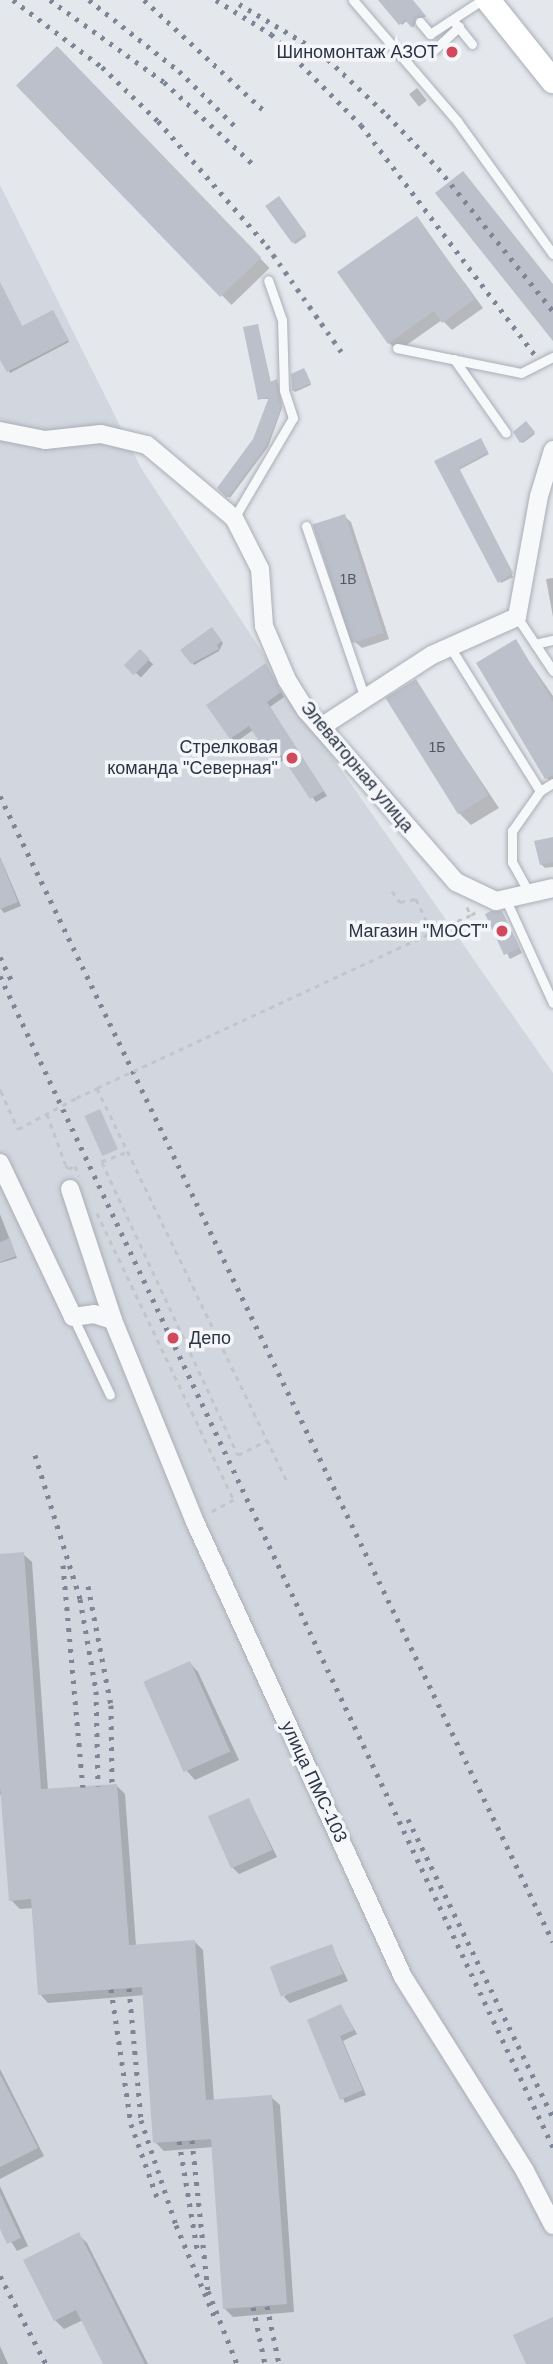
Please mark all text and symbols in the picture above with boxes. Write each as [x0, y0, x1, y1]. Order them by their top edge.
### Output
place label: Шиномонтаж АЗОТ [277, 41, 438, 63]
marker: Шиномонтаж АЗОТ [444, 44, 460, 60]
house number: 1В [339, 571, 357, 587]
street label: Элеваторная улица [296, 697, 418, 837]
place label: Стрелковая команда "Северная" [107, 737, 278, 780]
house number: 1Б [429, 739, 445, 755]
marker: Стрелковая команда "Северная" [284, 750, 300, 766]
place label: Магазин "МОСТ" [348, 920, 488, 942]
marker: Магазин "МОСТ" [494, 923, 510, 939]
place label: Депо [189, 1327, 231, 1349]
marker: Депо [163, 1328, 183, 1348]
street label: улица ПМС-103 [276, 1718, 352, 1846]

